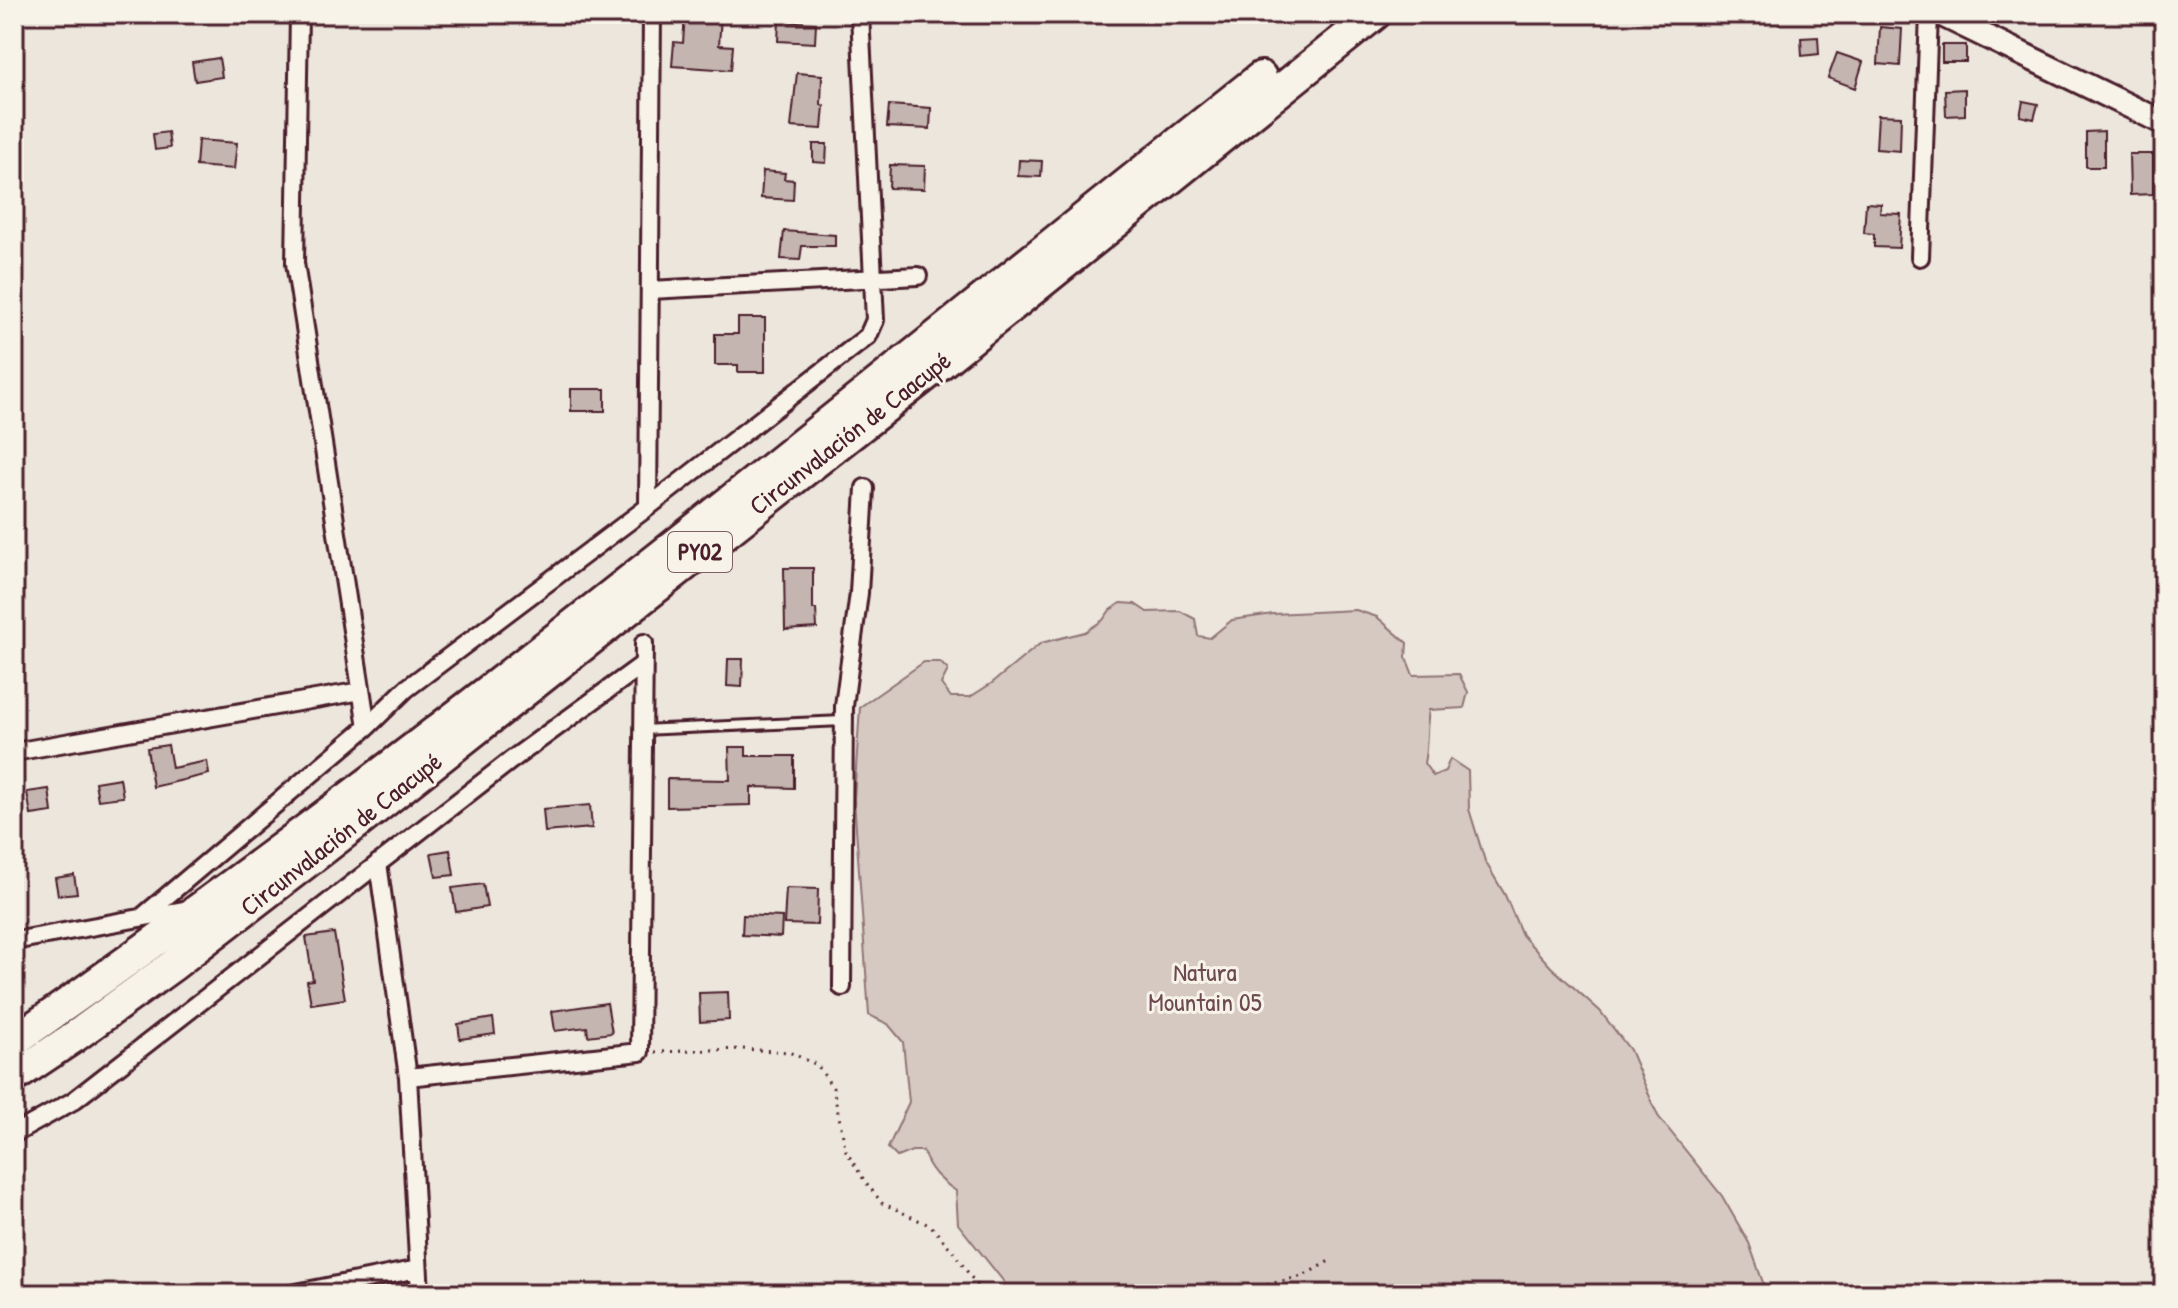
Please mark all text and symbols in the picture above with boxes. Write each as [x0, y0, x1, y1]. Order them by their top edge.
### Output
street label: Circunvalación de Caacupé [742, 343, 958, 522]
road number: PY02 [668, 532, 732, 572]
street label: Circunvalación de Caacupé [233, 744, 449, 923]
park label: Natura Mountain 05 [1148, 954, 1262, 1019]

